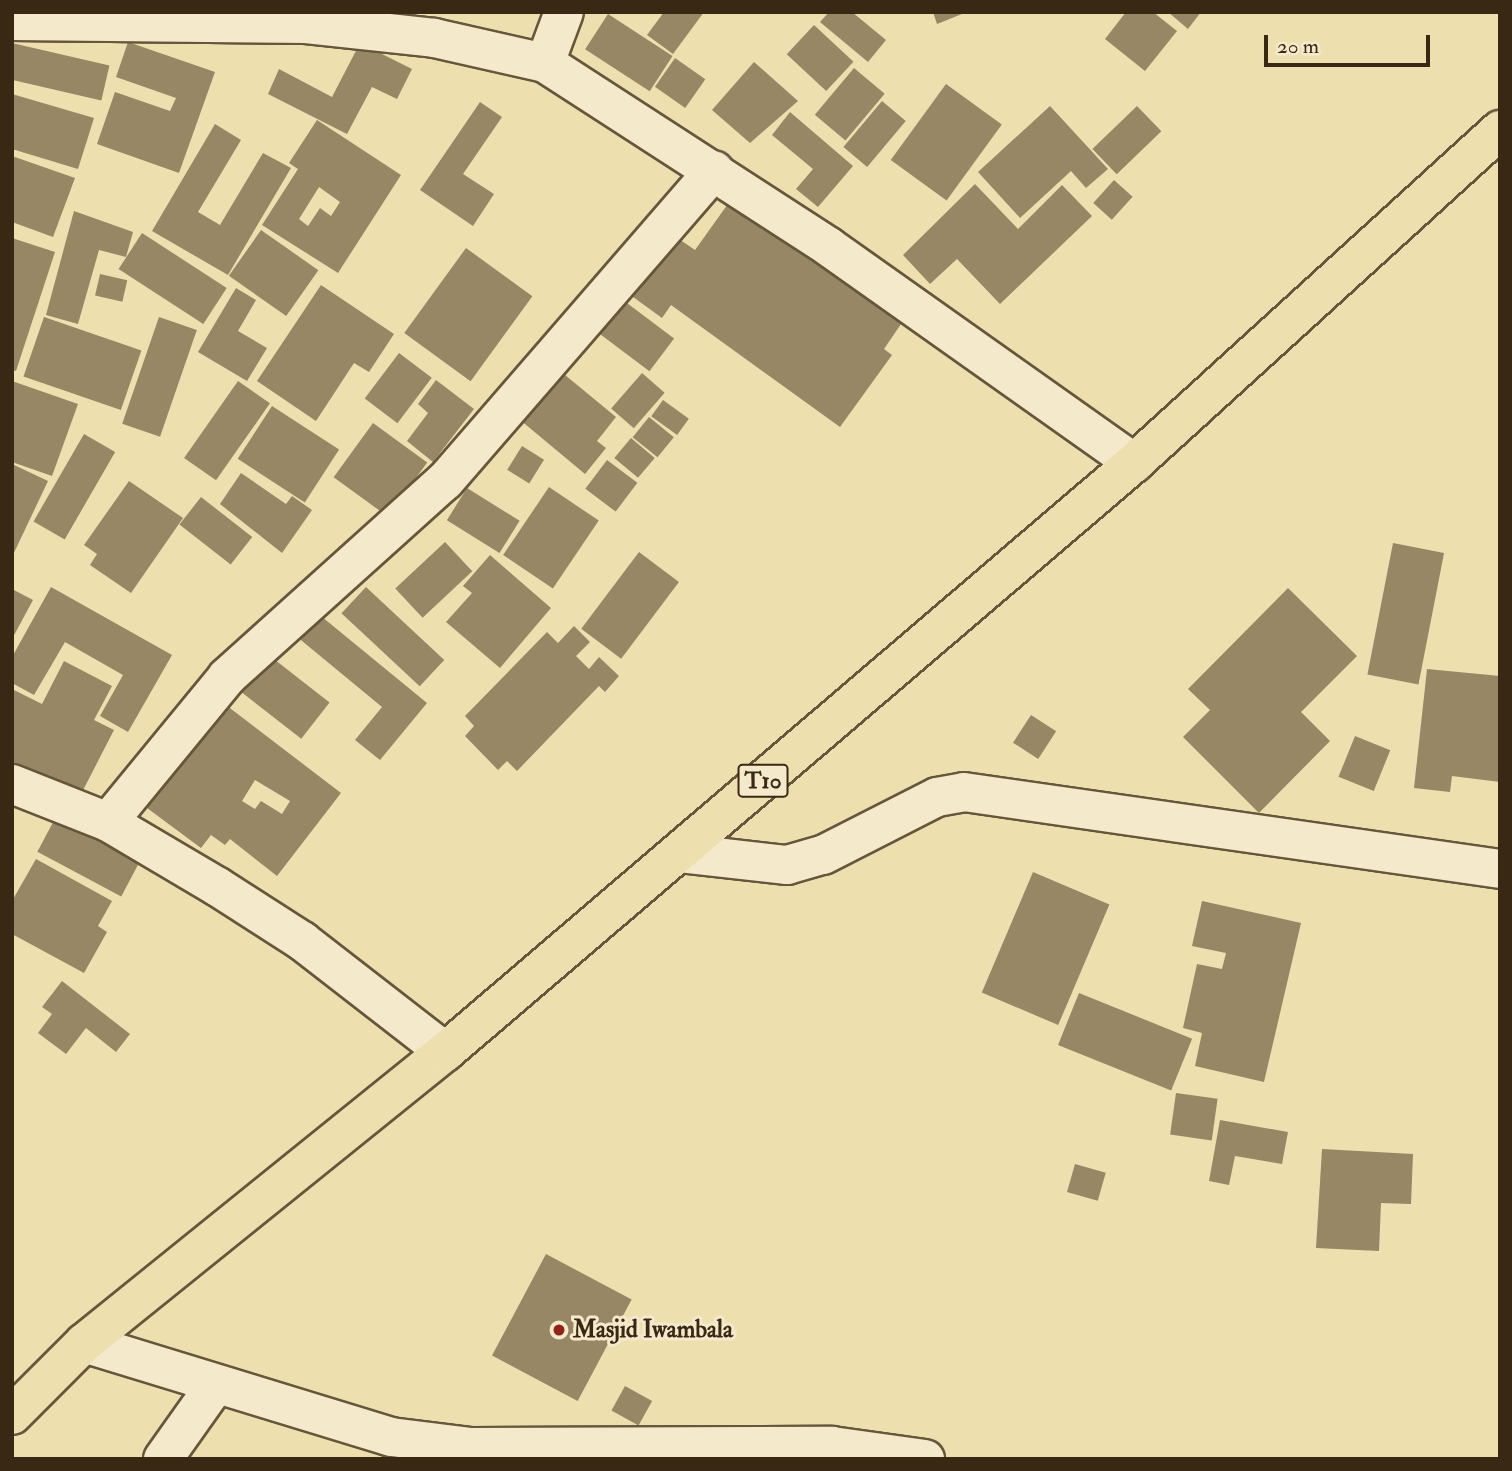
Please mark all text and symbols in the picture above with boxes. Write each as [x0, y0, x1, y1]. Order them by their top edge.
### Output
scale bar [1267, 21, 1433, 65]
text: 20 m [1277, 33, 1319, 60]
road number: T10 [737, 762, 789, 800]
place label: Masjid Iwambala [573, 1316, 733, 1344]
marker: Masjid Iwambala [551, 1322, 567, 1338]

